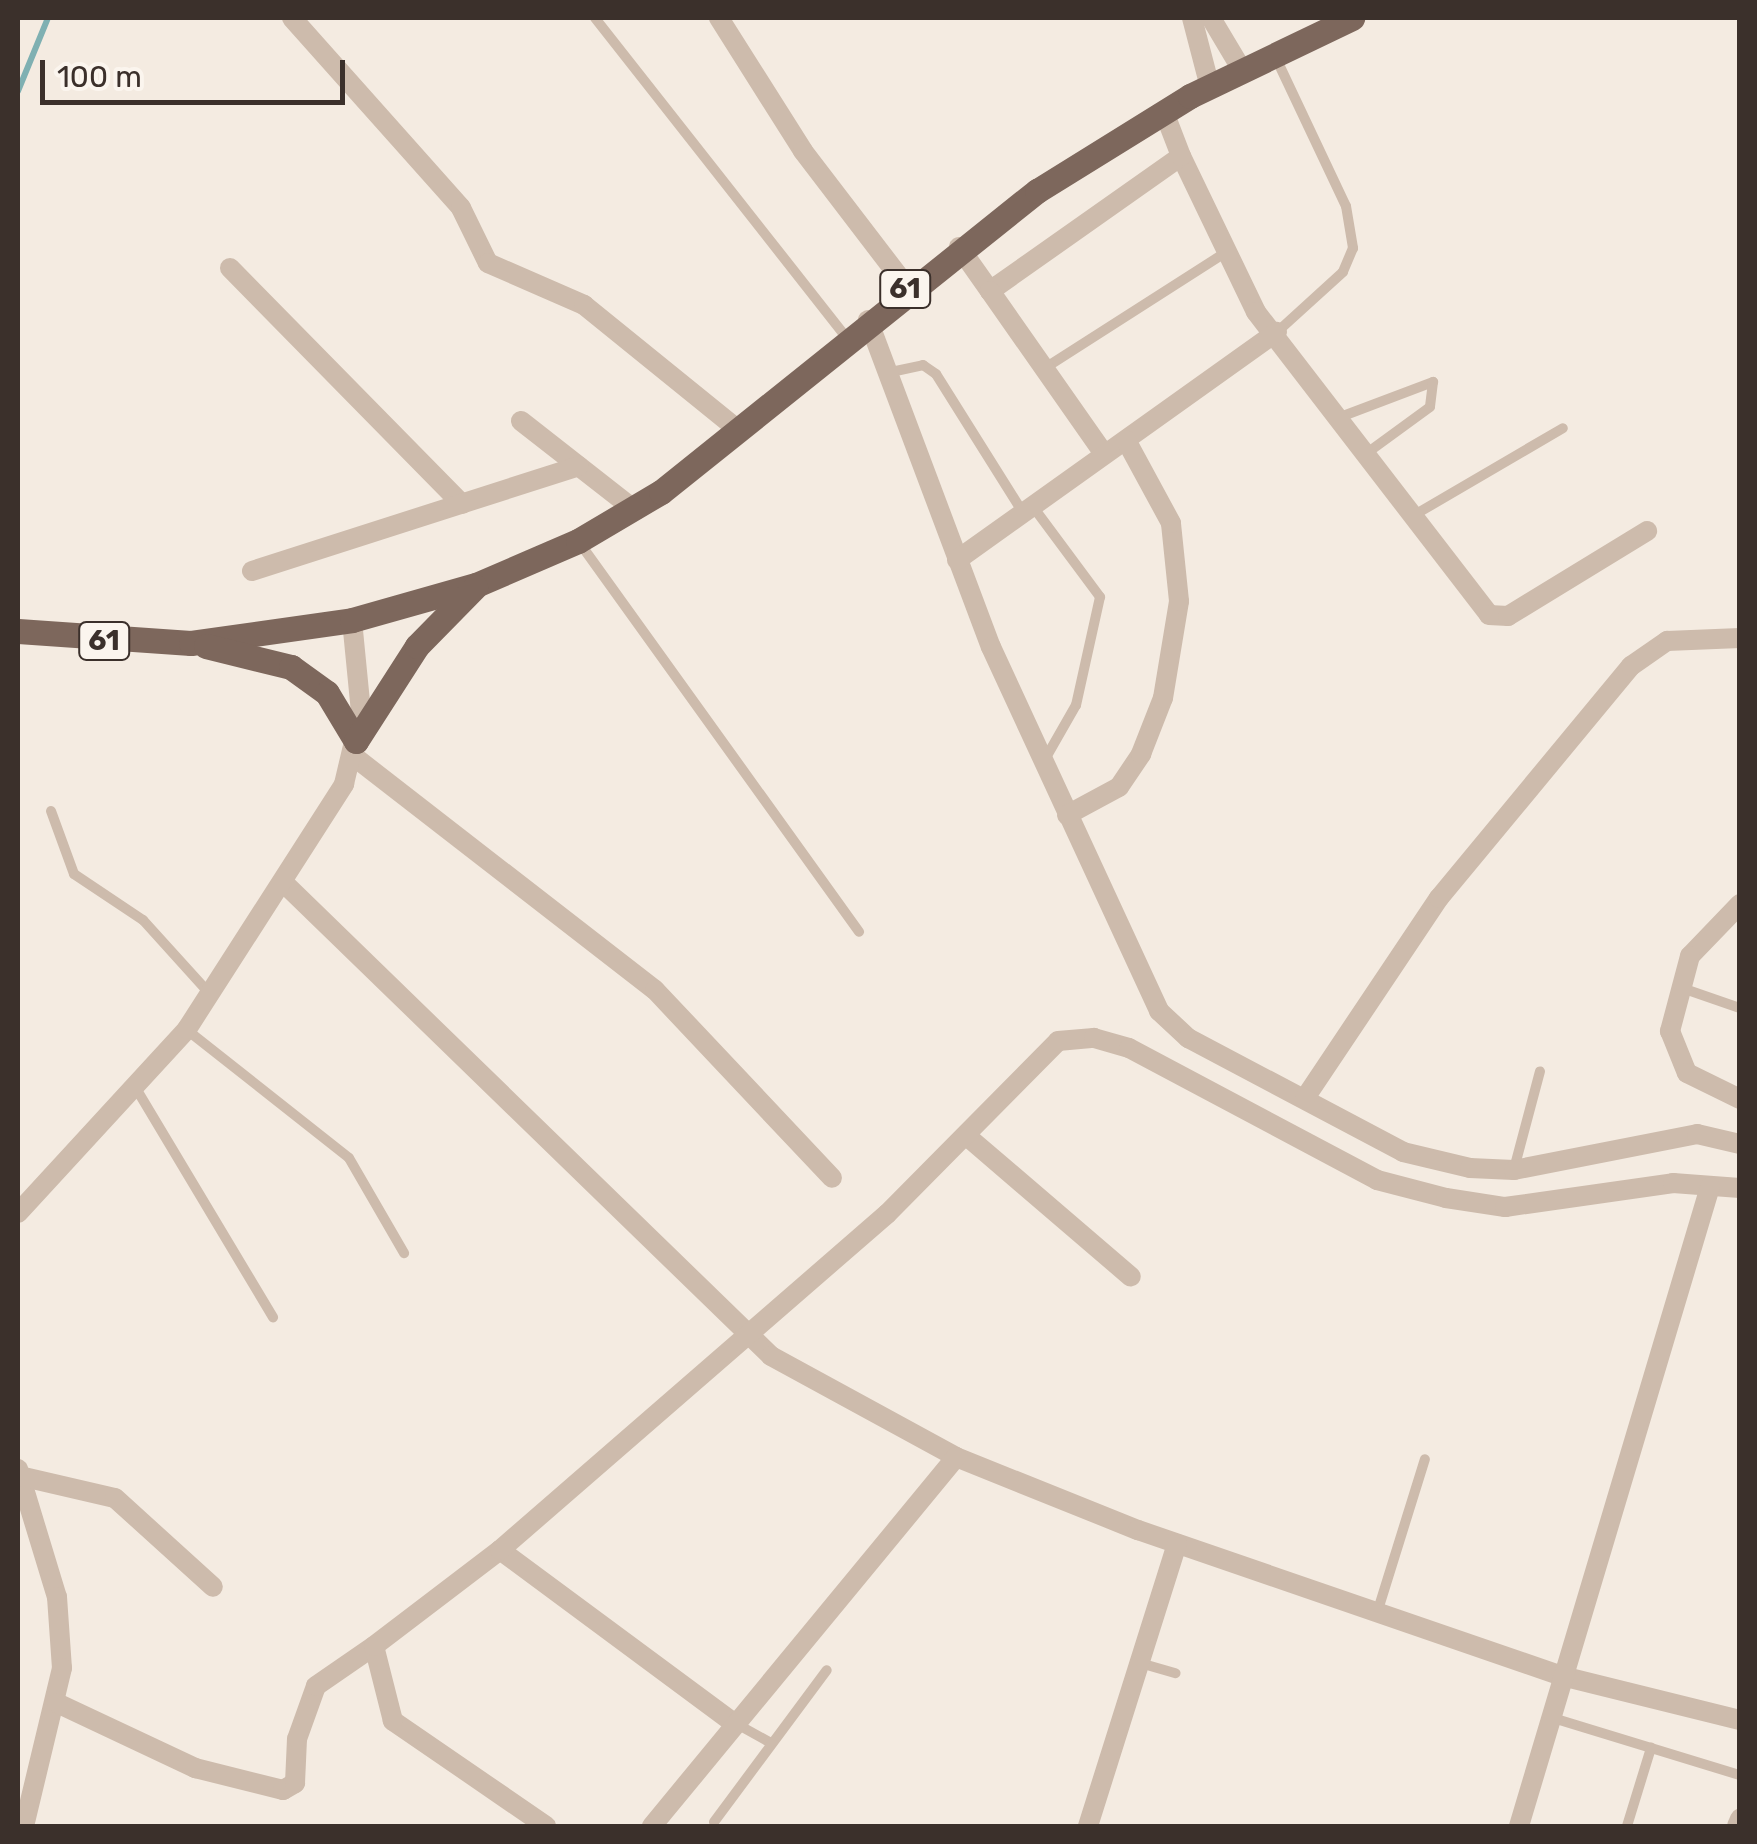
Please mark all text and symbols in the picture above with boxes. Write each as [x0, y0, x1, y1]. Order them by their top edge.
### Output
scale bar [45, 40, 350, 102]
text: 100 m [57, 59, 142, 95]
road number: 61 [878, 266, 932, 312]
road number: 61 [76, 618, 132, 664]

